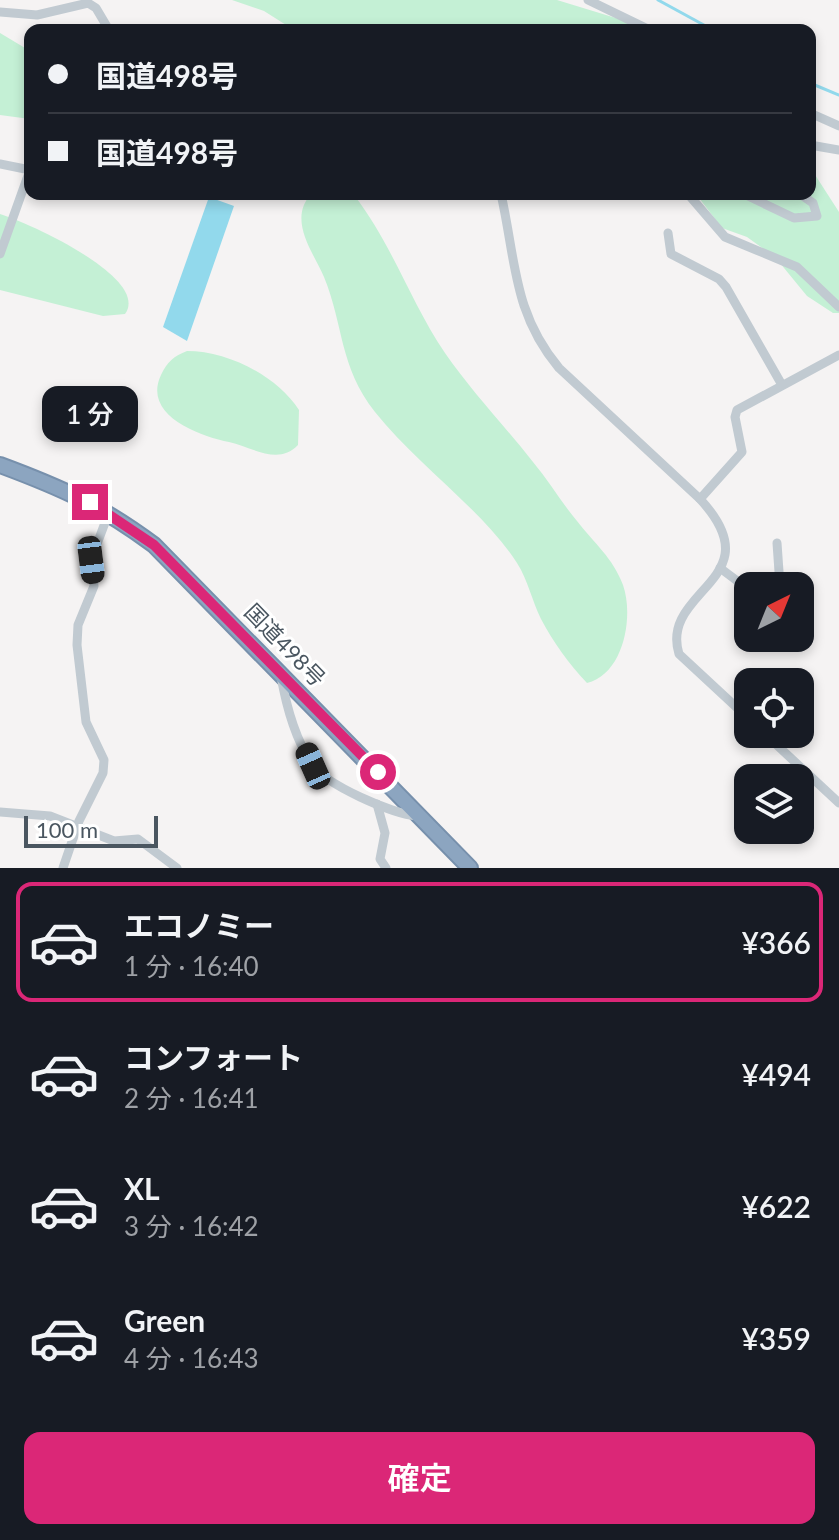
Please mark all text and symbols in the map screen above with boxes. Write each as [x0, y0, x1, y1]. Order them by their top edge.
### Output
text: 国道498号 [96, 57, 238, 93]
text: 国道498号 [96, 134, 238, 170]
callout: 1 分 [42, 386, 138, 442]
text: 1 分 [66, 398, 114, 430]
route end [72, 484, 108, 520]
car [76, 535, 106, 585]
north arrow [734, 572, 814, 652]
map controls [734, 572, 814, 844]
street label: 国道498号 [239, 598, 331, 692]
button: locate [734, 668, 814, 748]
car [292, 739, 334, 793]
route start [360, 754, 396, 790]
button: layers [734, 764, 814, 844]
scale bar [24, 812, 158, 848]
text: 100 m [36, 816, 98, 843]
icon: car [28, 906, 100, 978]
text: エコノミー [124, 907, 274, 943]
text: ¥366 [741, 924, 811, 960]
text: 1 分 · 16:40 [124, 950, 259, 982]
icon: car [28, 1038, 100, 1110]
text: コンフォート [124, 1039, 303, 1075]
text: ¥494 [741, 1056, 811, 1092]
text: 2 分 · 16:41 [124, 1082, 259, 1114]
icon: car [28, 1170, 100, 1242]
text: XL [124, 1170, 160, 1206]
text: ¥622 [741, 1188, 811, 1224]
text: 3 分 · 16:42 [124, 1210, 259, 1242]
icon: car [28, 1302, 100, 1374]
text: Green [124, 1302, 205, 1338]
text: ¥359 [741, 1320, 811, 1356]
text: 4 分 · 16:43 [124, 1342, 259, 1374]
button: 確定 [24, 1432, 815, 1524]

